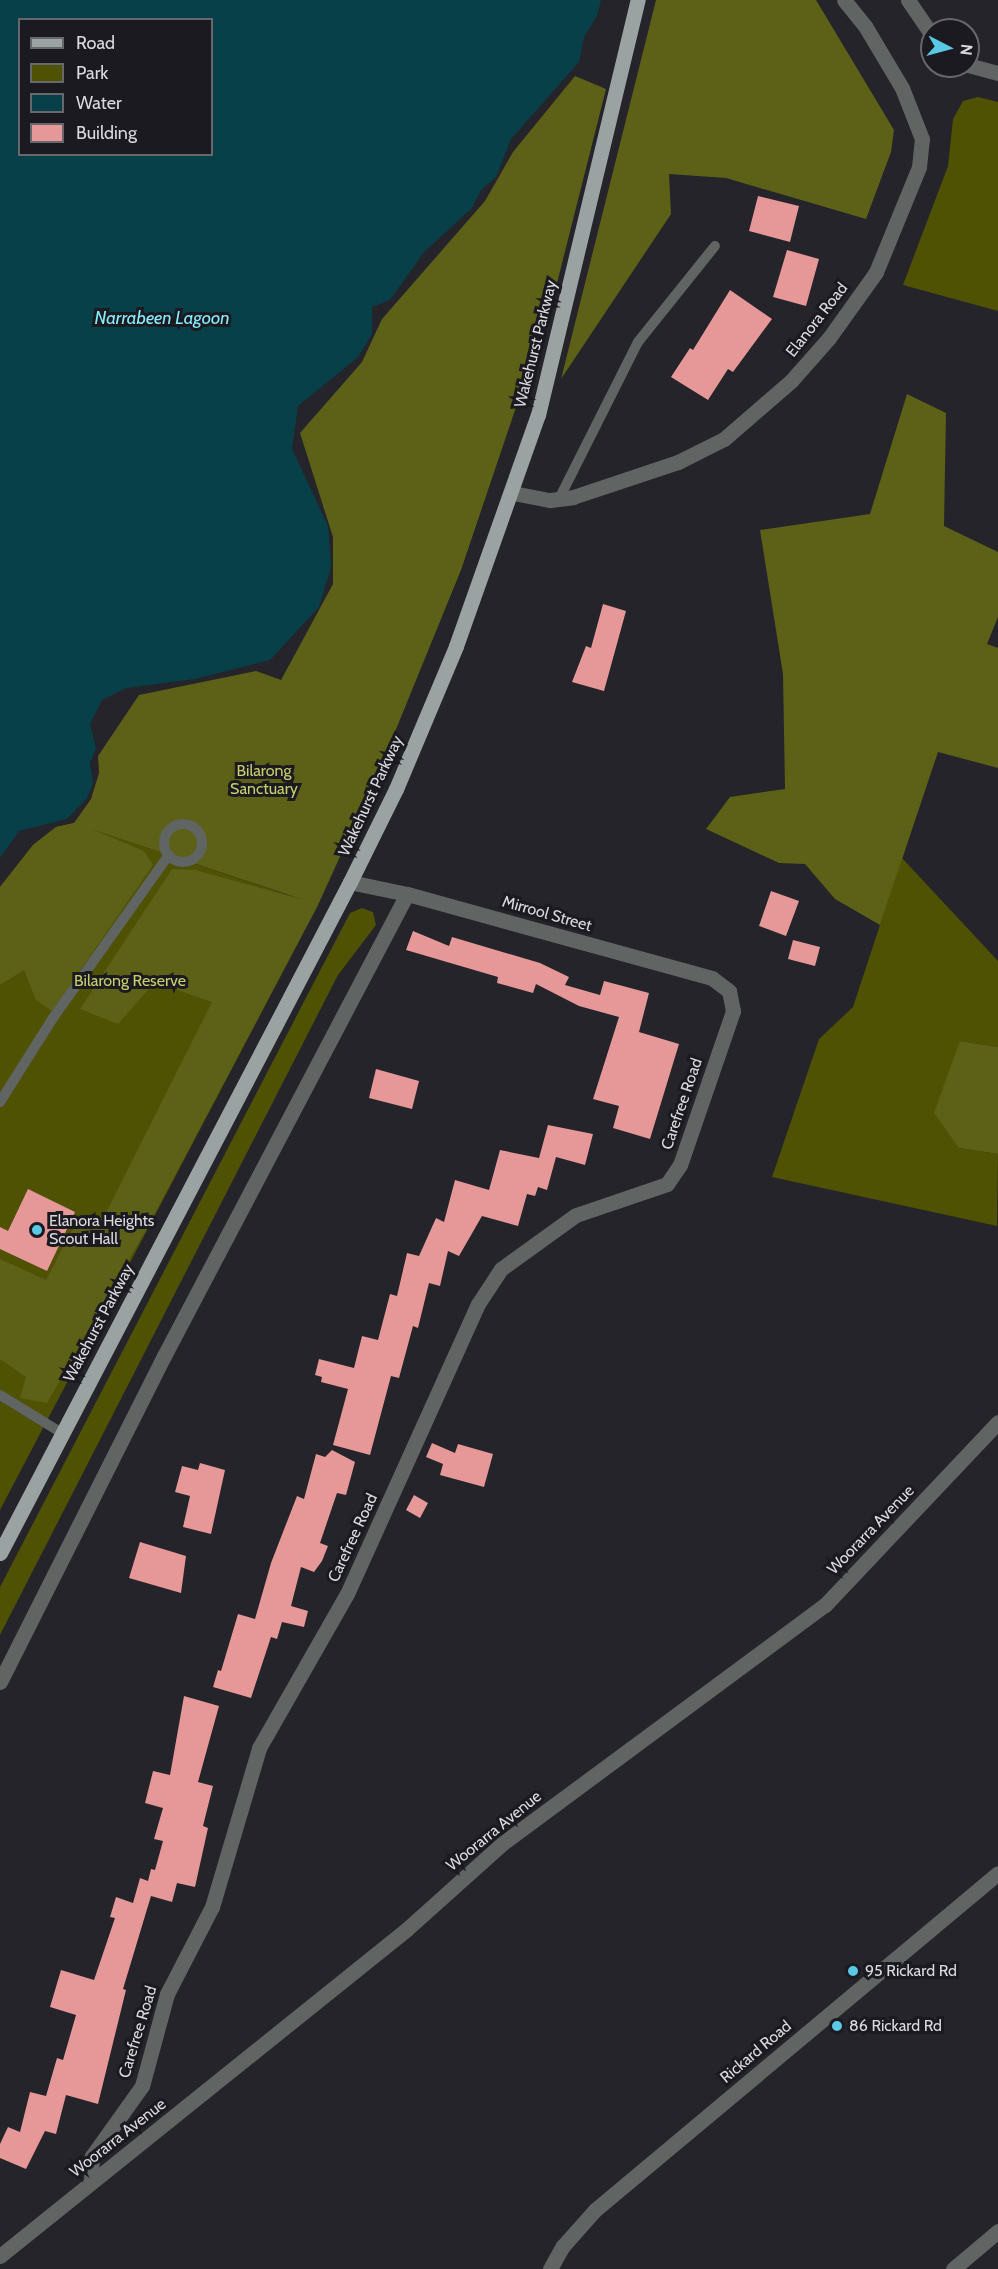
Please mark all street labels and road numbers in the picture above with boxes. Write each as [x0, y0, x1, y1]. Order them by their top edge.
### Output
street label: Wakehurst Parkway [511, 278, 561, 410]
street label: Elanora Road [782, 279, 852, 361]
street label: Wakehurst Parkway [335, 733, 407, 859]
street label: Mirrool Street [500, 892, 594, 936]
street label: Carefree Road [657, 1056, 707, 1152]
street label: Wakehurst Parkway [60, 1261, 138, 1385]
street label: Woorarra Avenue [824, 1481, 918, 1579]
street label: Carefree Road [324, 1491, 382, 1585]
street label: Woorarra Avenue [443, 1787, 545, 1875]
street label: Carefree Road [115, 1984, 161, 2080]
street label: Rickard Road [717, 2017, 795, 2087]
street label: Woorarra Avenue [66, 2094, 170, 2182]

